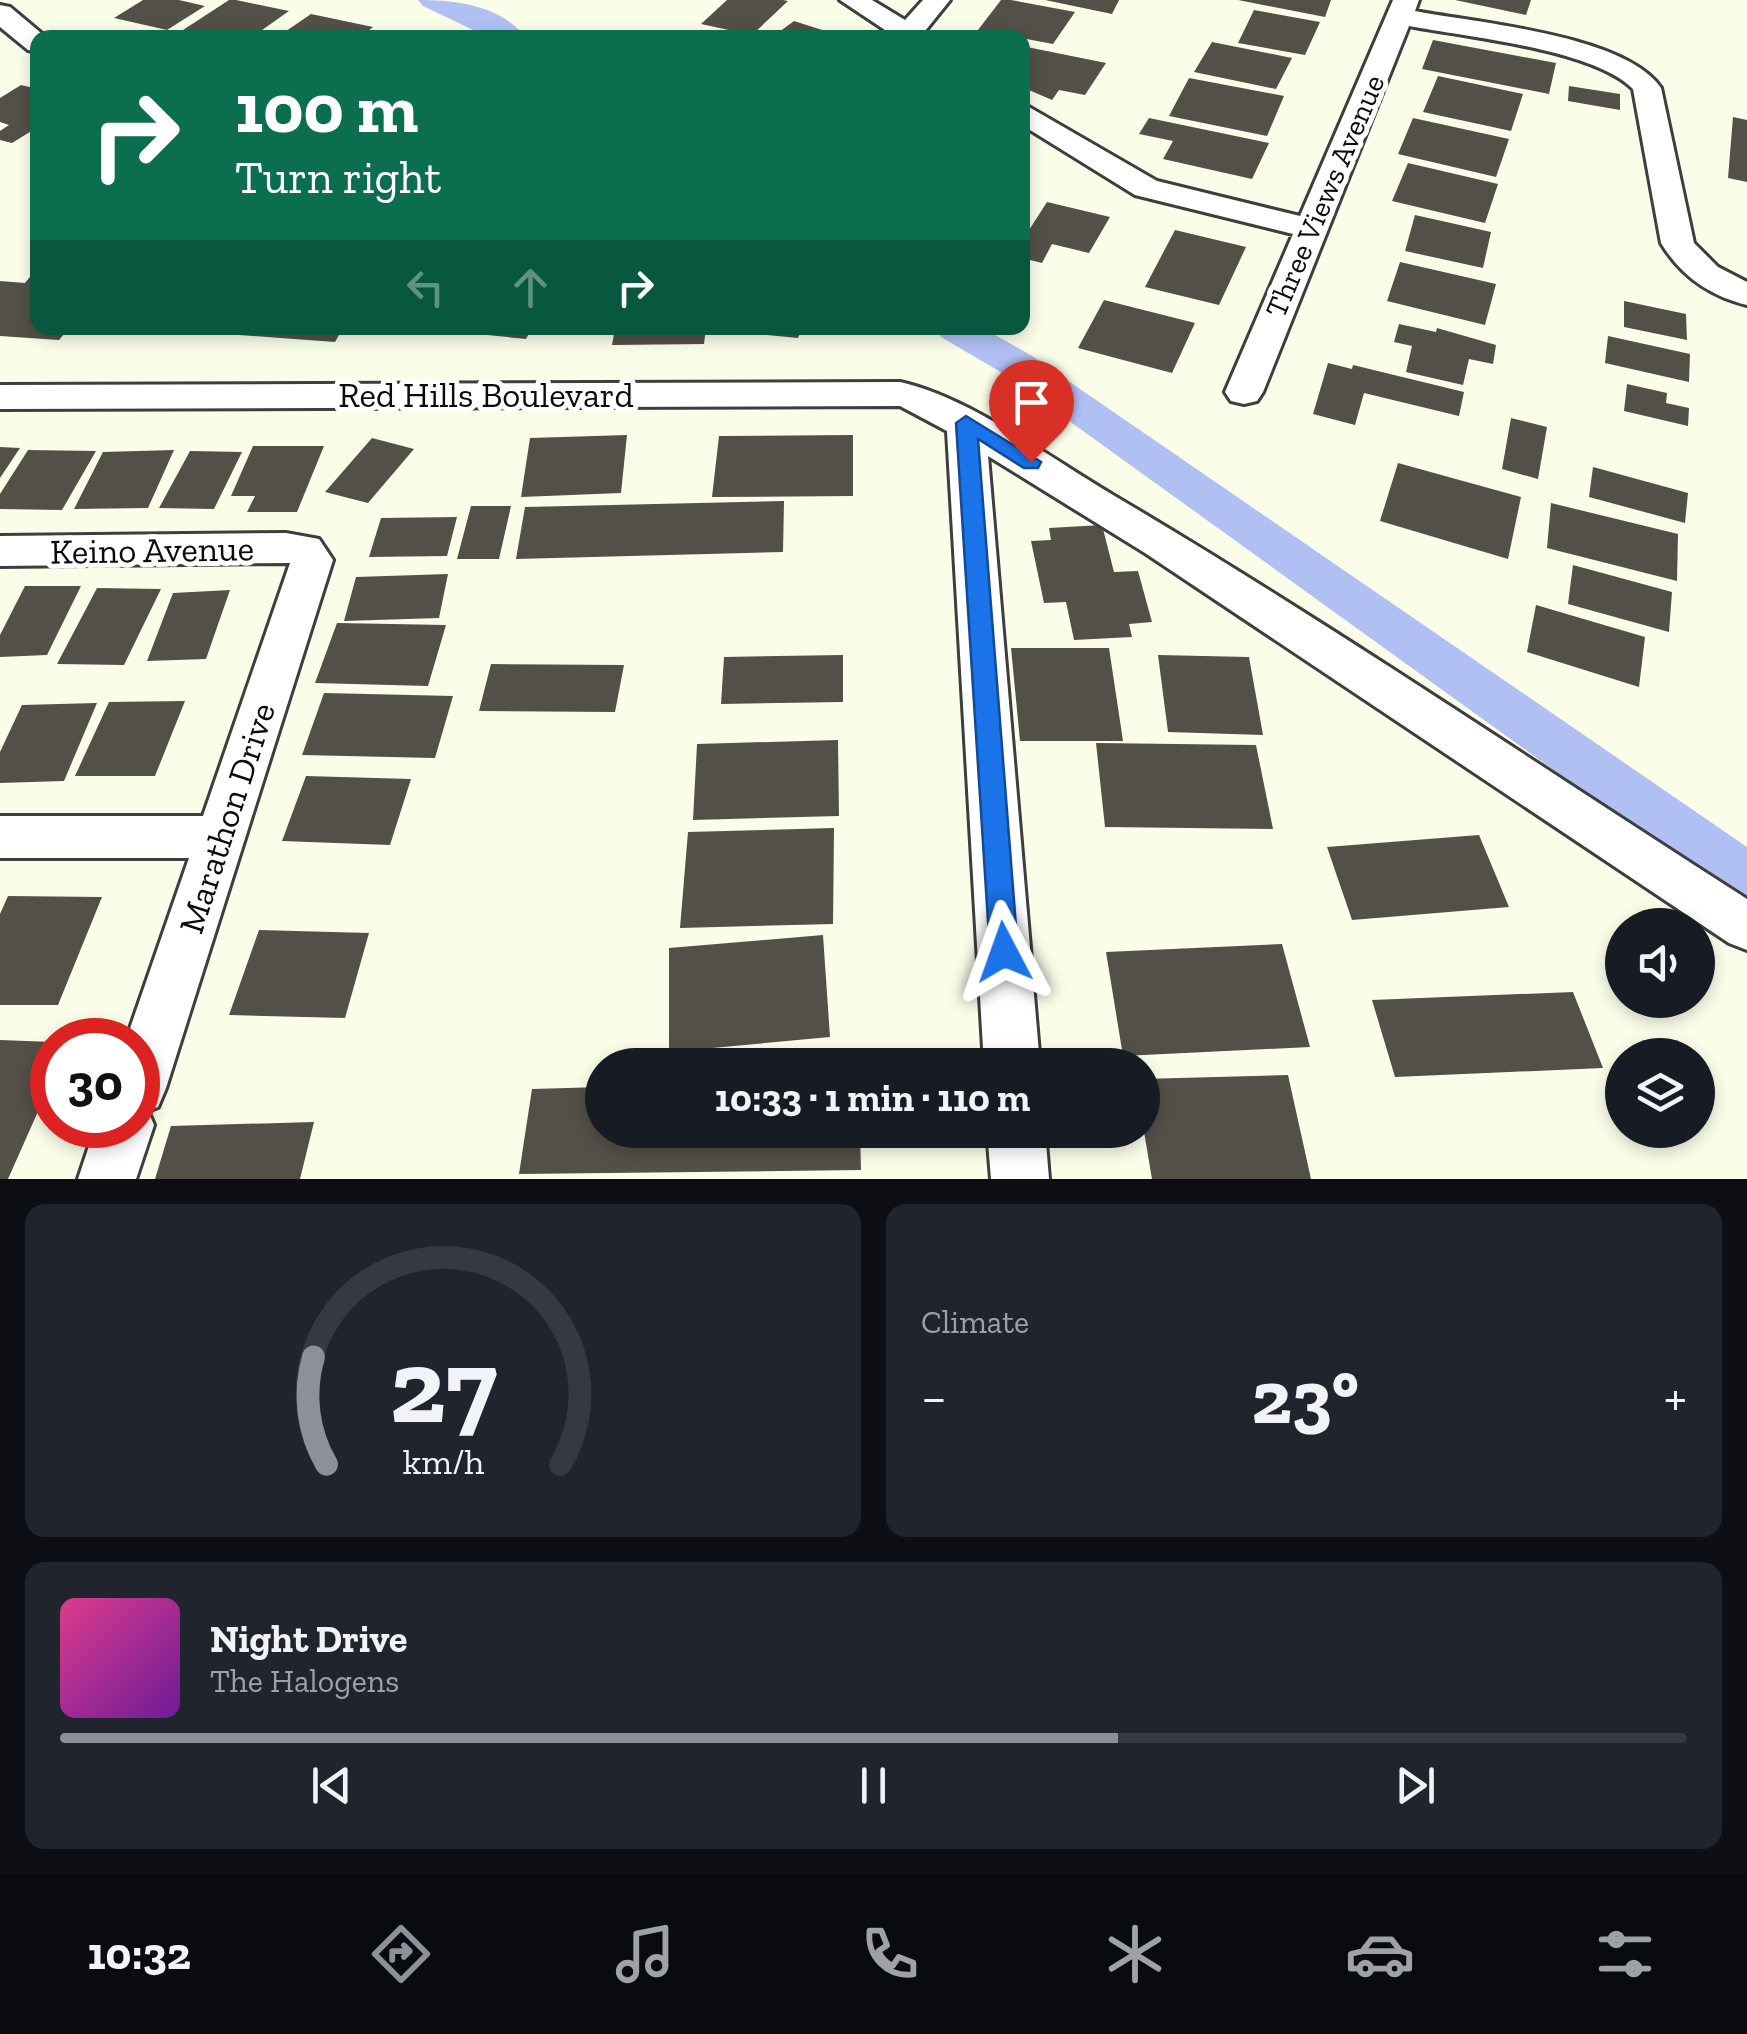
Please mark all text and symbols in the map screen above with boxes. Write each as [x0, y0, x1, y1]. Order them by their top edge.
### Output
text: 100 m [235, 66, 418, 150]
street label: Three Views Avenue [1258, 69, 1392, 323]
icon: right [70, 70, 200, 200]
text: Turn right [235, 151, 441, 205]
icon: left [398, 260, 453, 315]
icon: ahead [503, 260, 558, 315]
icon: right [608, 260, 663, 315]
pin [989, 360, 1074, 463]
street label: Red Hills Boulevard [338, 374, 634, 416]
icon: arrive [1004, 375, 1059, 430]
street label: Keino Avenue [50, 527, 254, 573]
street label: Marathon Drive [170, 697, 284, 939]
position arrow [952, 900, 1056, 1004]
map controls [1605, 908, 1715, 1148]
button: sound [1605, 908, 1715, 1018]
speed limit sign: 30 [30, 1018, 160, 1148]
button: layers [1605, 1038, 1715, 1148]
text: 10:33 · 1 min · 110 m [715, 1075, 1030, 1121]
text: Climate [921, 1303, 1029, 1341]
text: 27 [389, 1324, 497, 1449]
text: 23° [1252, 1352, 1359, 1442]
text: − [921, 1364, 947, 1430]
text: + [1664, 1364, 1687, 1430]
text: km/h [402, 1440, 484, 1483]
text: Night Drive [210, 1616, 407, 1662]
text: The Halogens [210, 1662, 399, 1700]
icon: previous [304, 1758, 359, 1813]
icon: pause [846, 1758, 901, 1813]
icon: next [1388, 1758, 1443, 1813]
icon: directions [366, 1919, 436, 1989]
icon: music [610, 1919, 680, 1989]
icon: phone [855, 1919, 925, 1989]
icon: climate [1100, 1919, 1170, 1989]
icon: car [1345, 1919, 1415, 1989]
icon: filters [1590, 1919, 1660, 1989]
text: 10:32 [87, 1927, 191, 1981]

